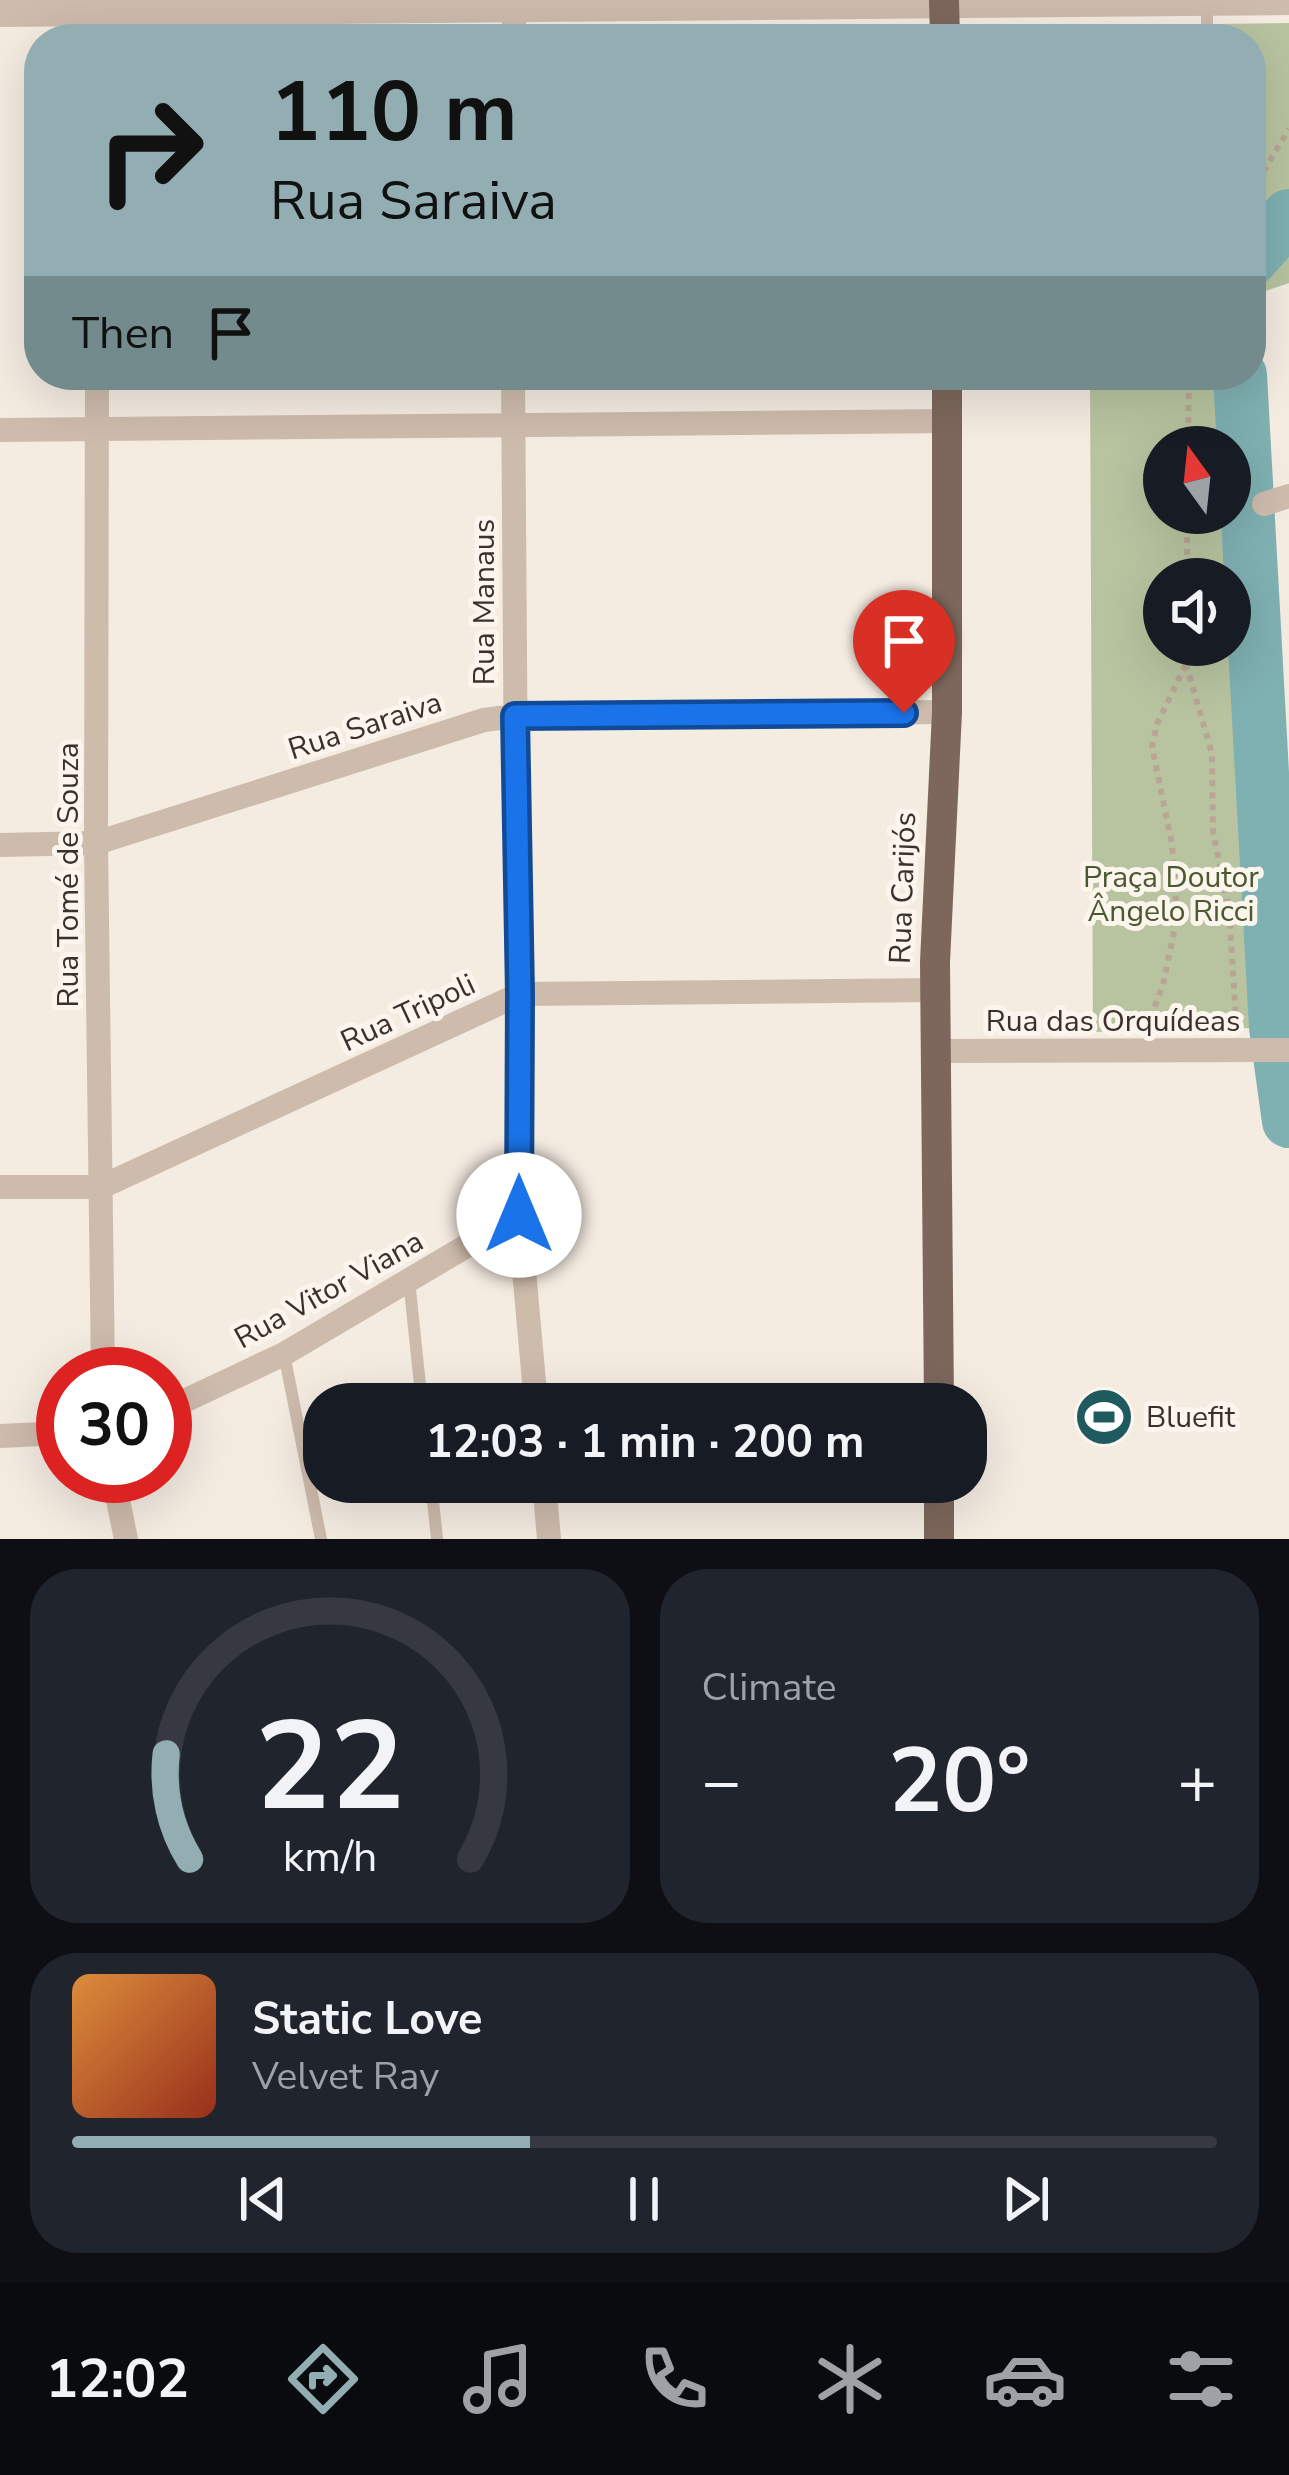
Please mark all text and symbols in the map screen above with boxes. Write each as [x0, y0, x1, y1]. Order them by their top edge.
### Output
text: 110 m [270, 55, 518, 170]
icon: right [72, 72, 228, 228]
text: Rua Saraiva [270, 164, 557, 238]
icon: arrive [198, 300, 264, 366]
text: Then [72, 303, 174, 364]
north arrow [1143, 426, 1251, 534]
map controls [1143, 426, 1251, 666]
street label: Rua Manaus [464, 519, 505, 685]
button: sound [1143, 558, 1251, 666]
pin [853, 590, 955, 713]
icon: arrive [871, 608, 937, 674]
street label: Rua Saraiva [283, 682, 447, 770]
street label: Rua Tomé de Souza [48, 742, 89, 1008]
street label: Rua Carijós [880, 811, 926, 965]
park label: Praça Doutor Ângelo Ricci [1083, 857, 1259, 932]
street label: Rua Tripoli [334, 964, 482, 1062]
street label: Rua das Orquídeas [986, 1001, 1240, 1042]
position arrow [456, 1152, 582, 1278]
street label: Rua Vitor Viana [227, 1221, 431, 1359]
speed limit sign: 30 [36, 1347, 192, 1503]
sports icon: Bluefit [1073, 1386, 1135, 1448]
place label: Bluefit [1146, 1397, 1236, 1438]
text: 12:03 · 1 min · 200 m [425, 1412, 865, 1473]
text: Climate [702, 1661, 837, 1714]
text: 22 [255, 1682, 405, 1852]
text: 20° [888, 1720, 1030, 1843]
text: − [702, 1737, 741, 1827]
text: + [1177, 1737, 1217, 1827]
text: km/h [282, 1828, 377, 1886]
text: Static Love [252, 1989, 482, 2050]
text: Velvet Ray [252, 2050, 439, 2103]
icon: previous [230, 2166, 296, 2232]
icon: pause [611, 2166, 677, 2232]
icon: next [993, 2166, 1059, 2232]
icon: directions [281, 2337, 365, 2421]
icon: music [456, 2337, 540, 2421]
icon: phone [632, 2337, 716, 2421]
icon: climate [808, 2337, 892, 2421]
icon: car [983, 2337, 1067, 2421]
icon: filters [1159, 2337, 1243, 2421]
text: 12:02 [46, 2342, 189, 2416]

